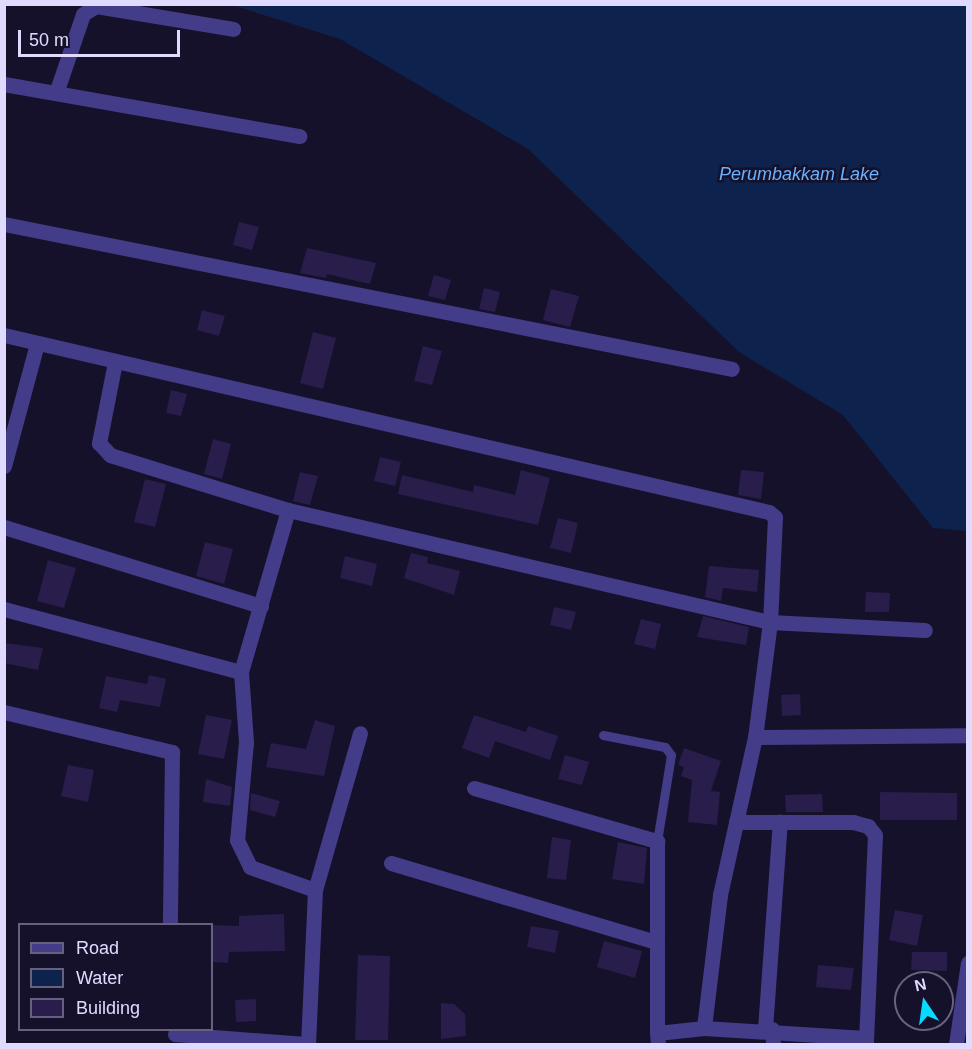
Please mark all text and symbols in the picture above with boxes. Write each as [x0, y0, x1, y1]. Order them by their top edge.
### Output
scale bar [21, 18, 183, 56]
text: 50 m [29, 30, 69, 50]
water label: Perumbakkam Lake [719, 163, 879, 185]
legend [18, 923, 213, 1031]
text: Road [76, 938, 119, 958]
text: Water [76, 968, 123, 988]
north arrow [894, 971, 954, 1031]
text: N [913, 975, 928, 995]
text: Building [76, 998, 140, 1018]

